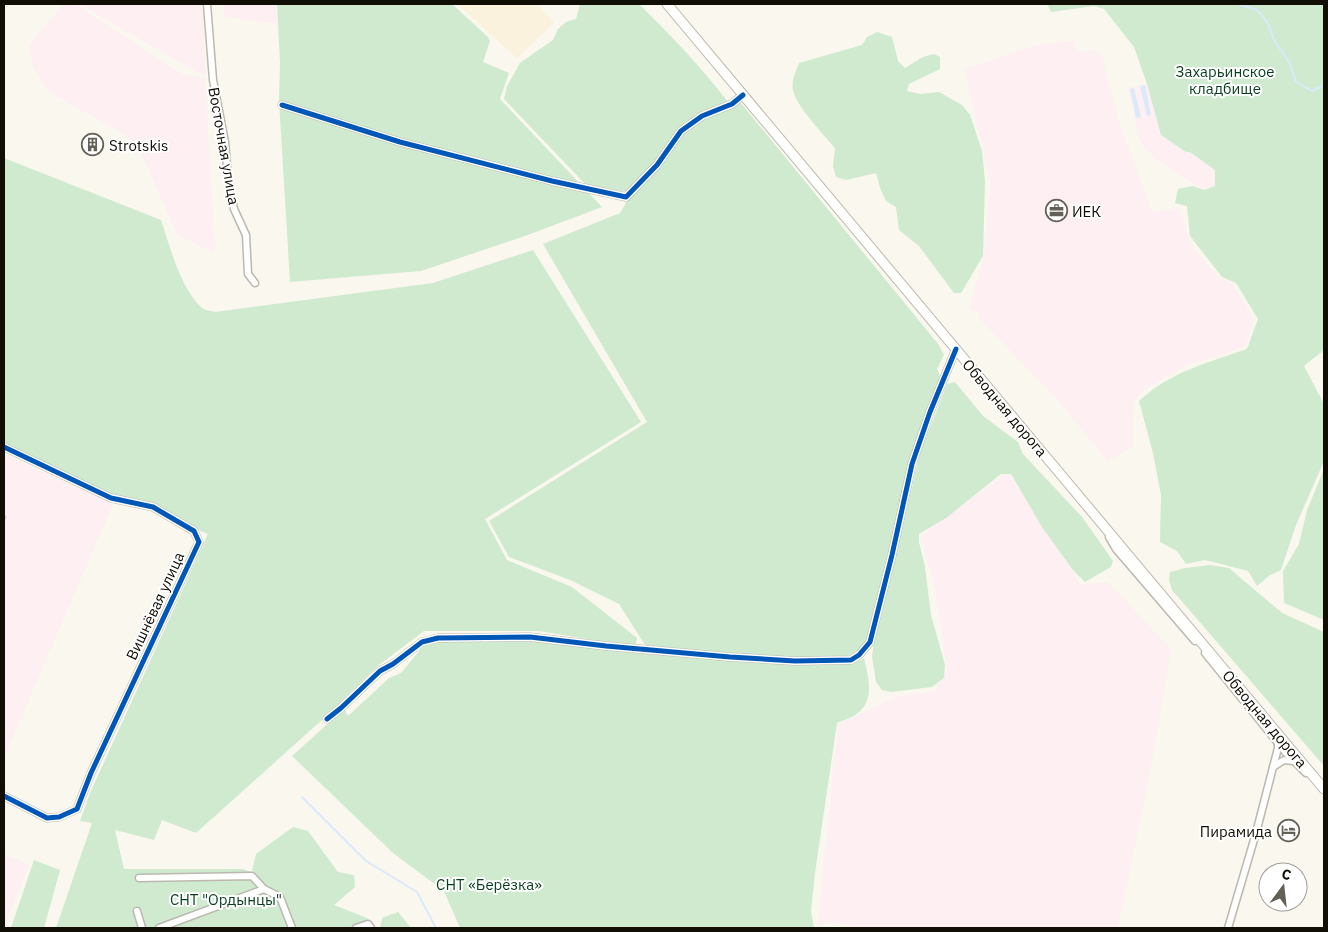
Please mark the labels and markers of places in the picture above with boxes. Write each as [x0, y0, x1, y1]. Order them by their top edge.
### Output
building icon: Strotskis [81, 133, 105, 157]
place label: Strotskis [109, 136, 168, 155]
office icon: ИЕК [1044, 199, 1068, 223]
place label: ИЕК [1072, 202, 1101, 221]
hotel icon: Пирамида [1276, 819, 1300, 843]
place label: Пирамида [1200, 822, 1272, 841]

